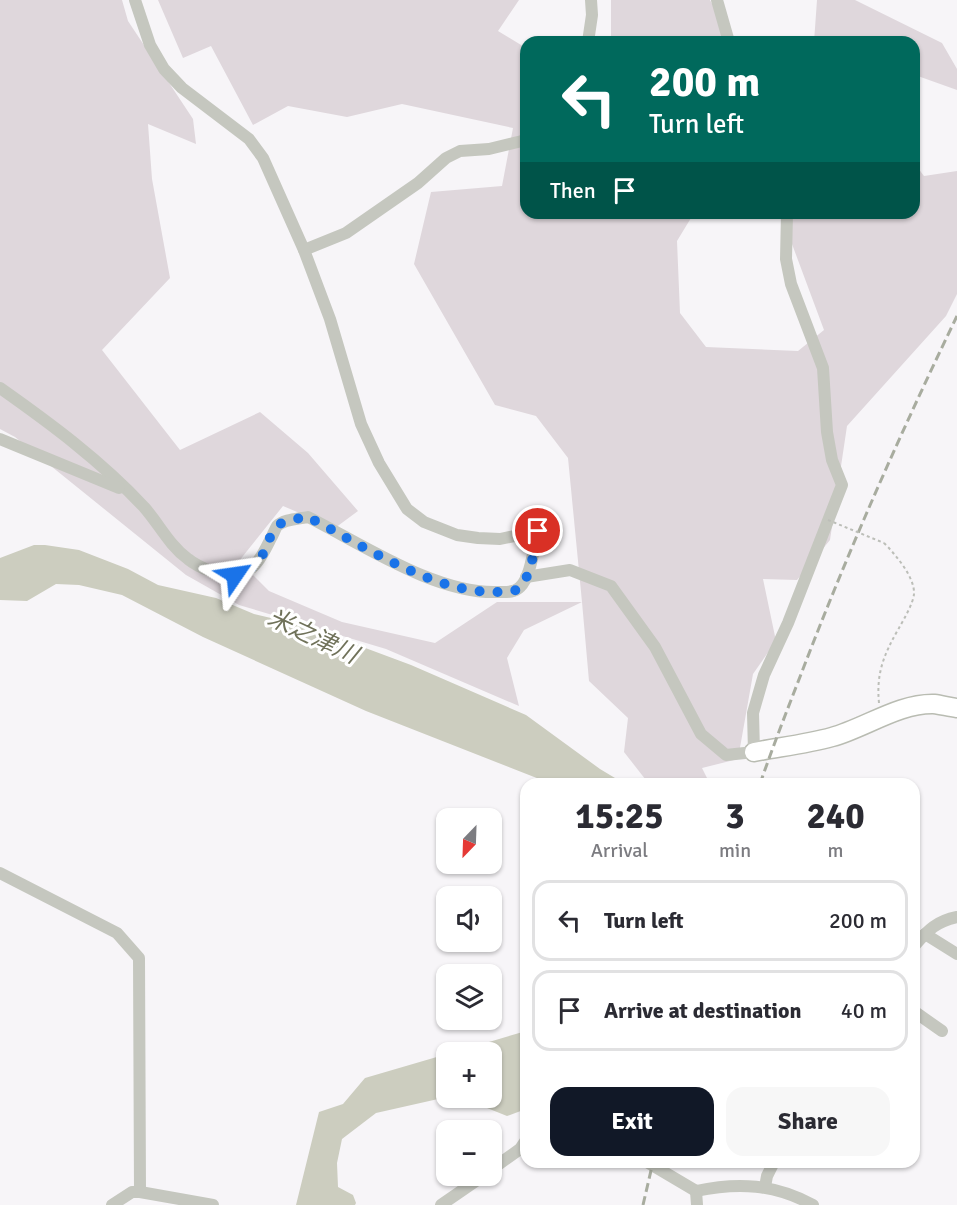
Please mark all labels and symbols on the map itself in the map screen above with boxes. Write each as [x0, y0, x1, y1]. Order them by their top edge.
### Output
pin [512, 505, 563, 556]
position arrow [203, 543, 267, 607]
water label: 米之津川 [263, 602, 366, 671]
north arrow [436, 808, 502, 874]

